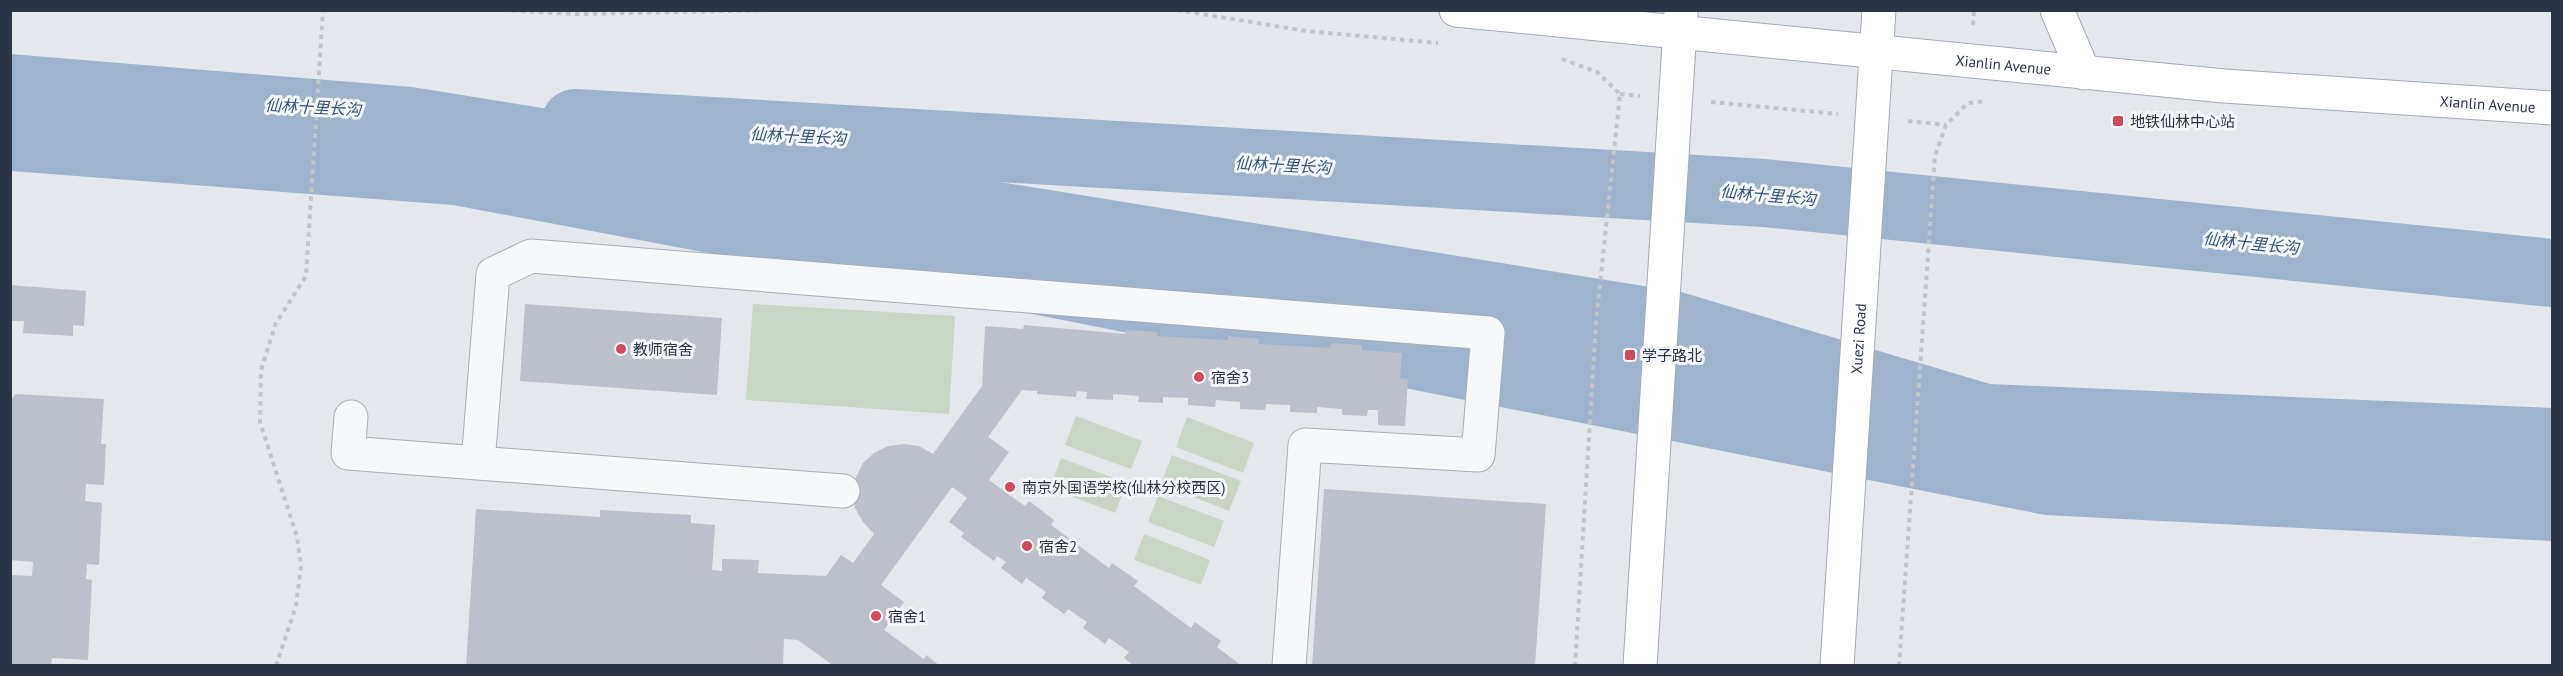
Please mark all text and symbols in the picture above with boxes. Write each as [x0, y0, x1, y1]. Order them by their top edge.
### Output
street label: Xianlin Avenue [1955, 50, 2052, 78]
street label: Xianlin Avenue [2439, 91, 2536, 116]
water label: 仙林十里长沟 [265, 95, 363, 120]
place label: 地铁仙林中心站 [2130, 112, 2235, 131]
marker: 地铁仙林中心站 [2111, 114, 2125, 128]
water label: 仙林十里长沟 [750, 124, 848, 149]
water label: 仙林十里长沟 [1235, 153, 1333, 178]
water label: 仙林十里长沟 [1719, 181, 1819, 209]
water label: 仙林十里长沟 [2202, 228, 2302, 258]
street label: Xuezi Road [1846, 303, 1870, 375]
place label: 教师宿舍 [633, 340, 693, 359]
marker: 教师宿舍 [614, 342, 628, 356]
place label: 学子路北 [1642, 346, 1702, 365]
marker: 学子路北 [1623, 348, 1637, 362]
place label: 宿舍3 [1211, 368, 1249, 387]
marker: 宿舍3 [1192, 370, 1206, 384]
place label: 南京外国语学校(仙林分校西区) [1022, 478, 1225, 497]
marker: 南京外国语学校(仙林分校西区) [1003, 480, 1017, 494]
place label: 宿舍2 [1039, 537, 1077, 556]
marker: 宿舍2 [1020, 539, 1034, 553]
place label: 宿舍1 [888, 607, 926, 626]
marker: 宿舍1 [869, 609, 883, 623]

